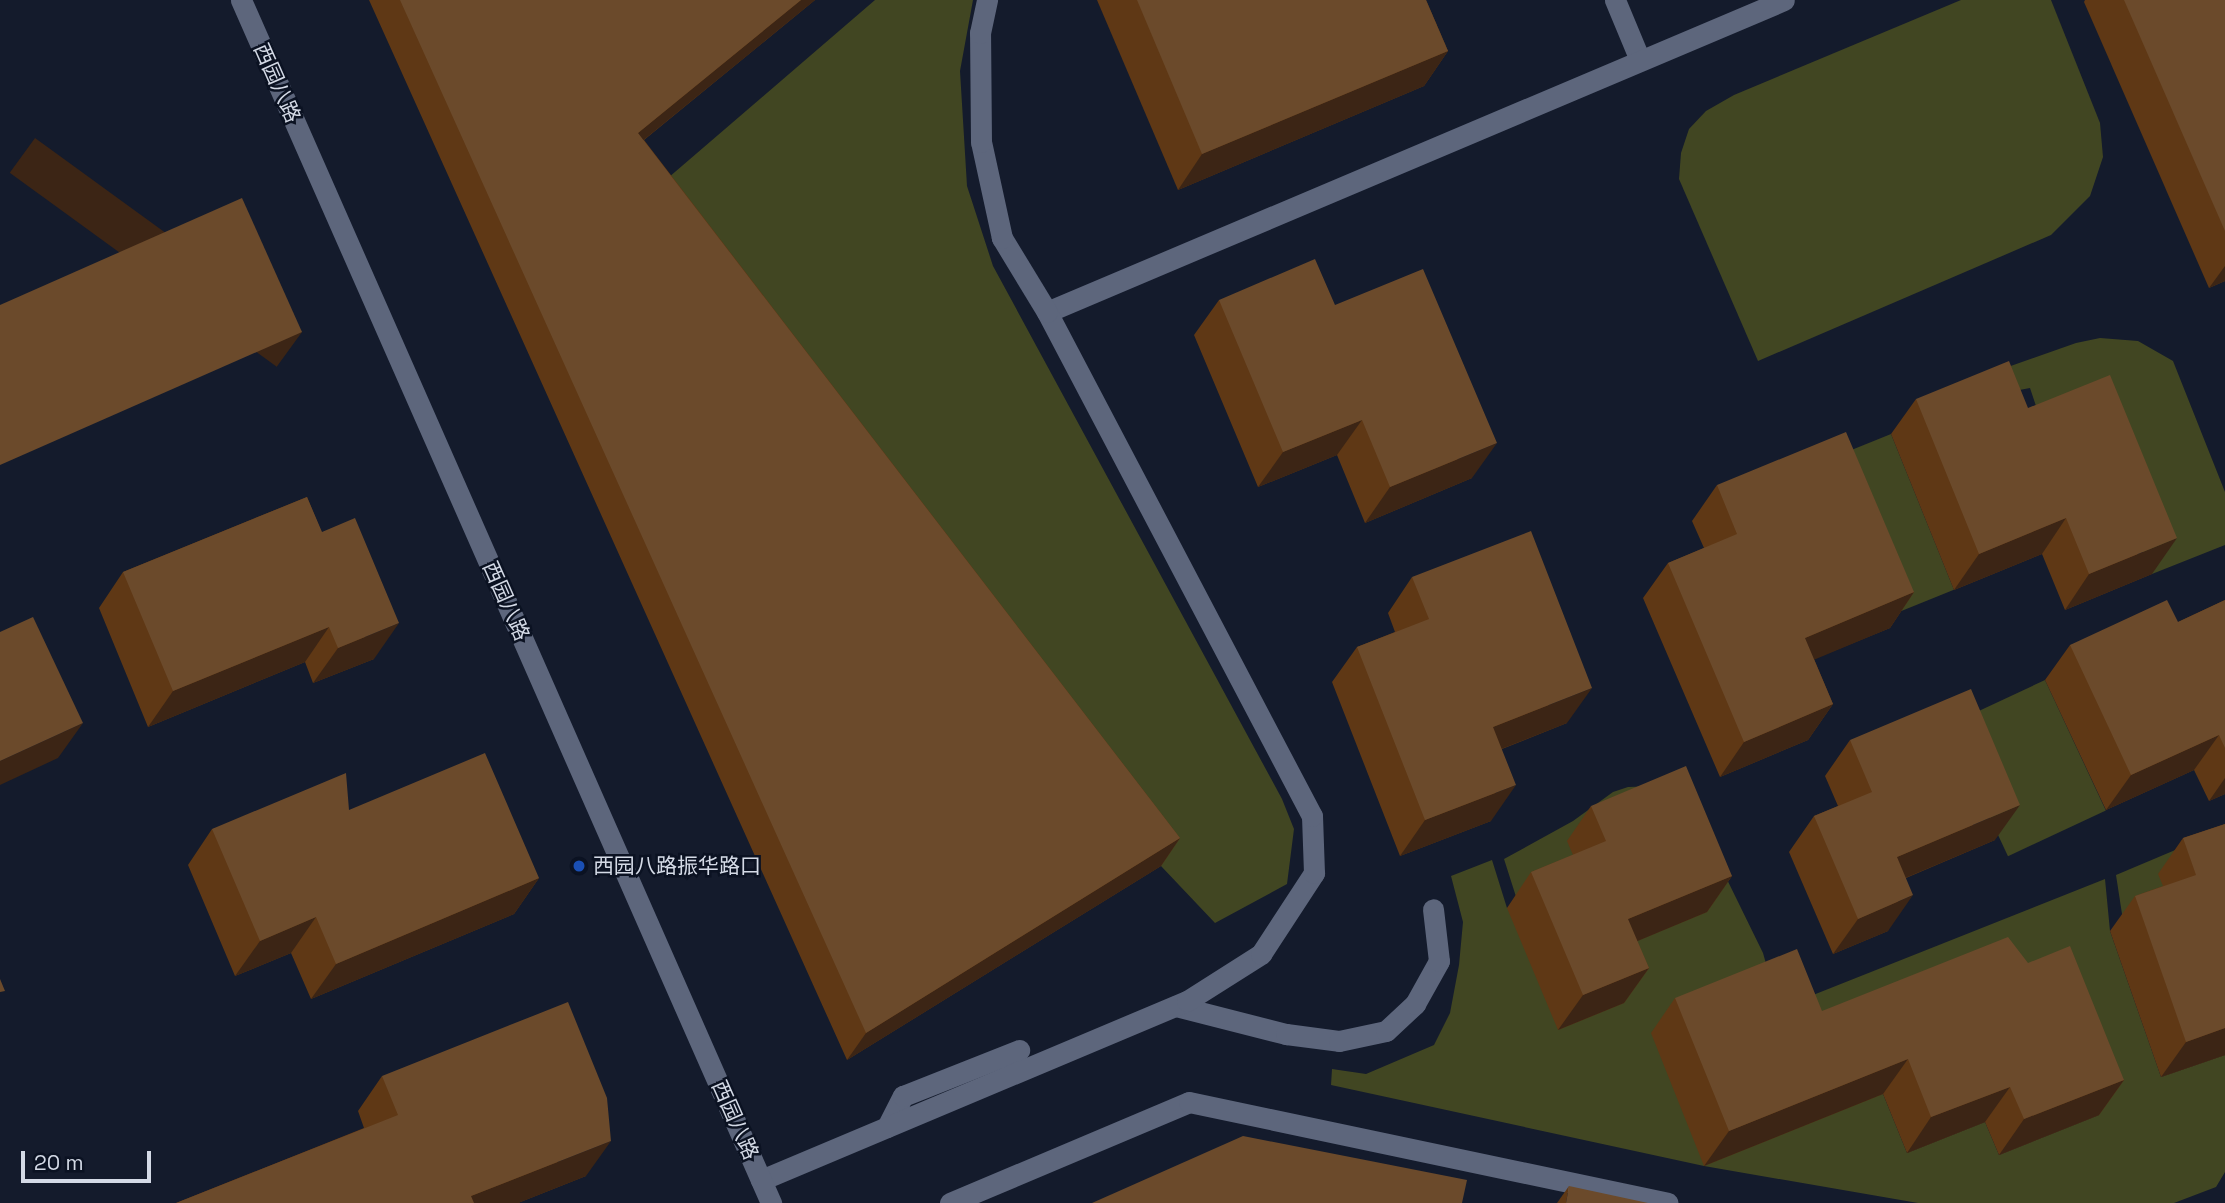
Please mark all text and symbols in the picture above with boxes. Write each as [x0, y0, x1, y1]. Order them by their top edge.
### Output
street label: 西园八路 [248, 40, 306, 126]
street label: 西园八路 [477, 558, 535, 644]
place label: 西园八路振华路口 [593, 853, 761, 879]
marker: 西园八路振华路口 [571, 858, 587, 874]
street label: 西园八路 [706, 1077, 764, 1163]
scale bar [24, 1136, 154, 1180]
text: 20 m [34, 1149, 84, 1176]

